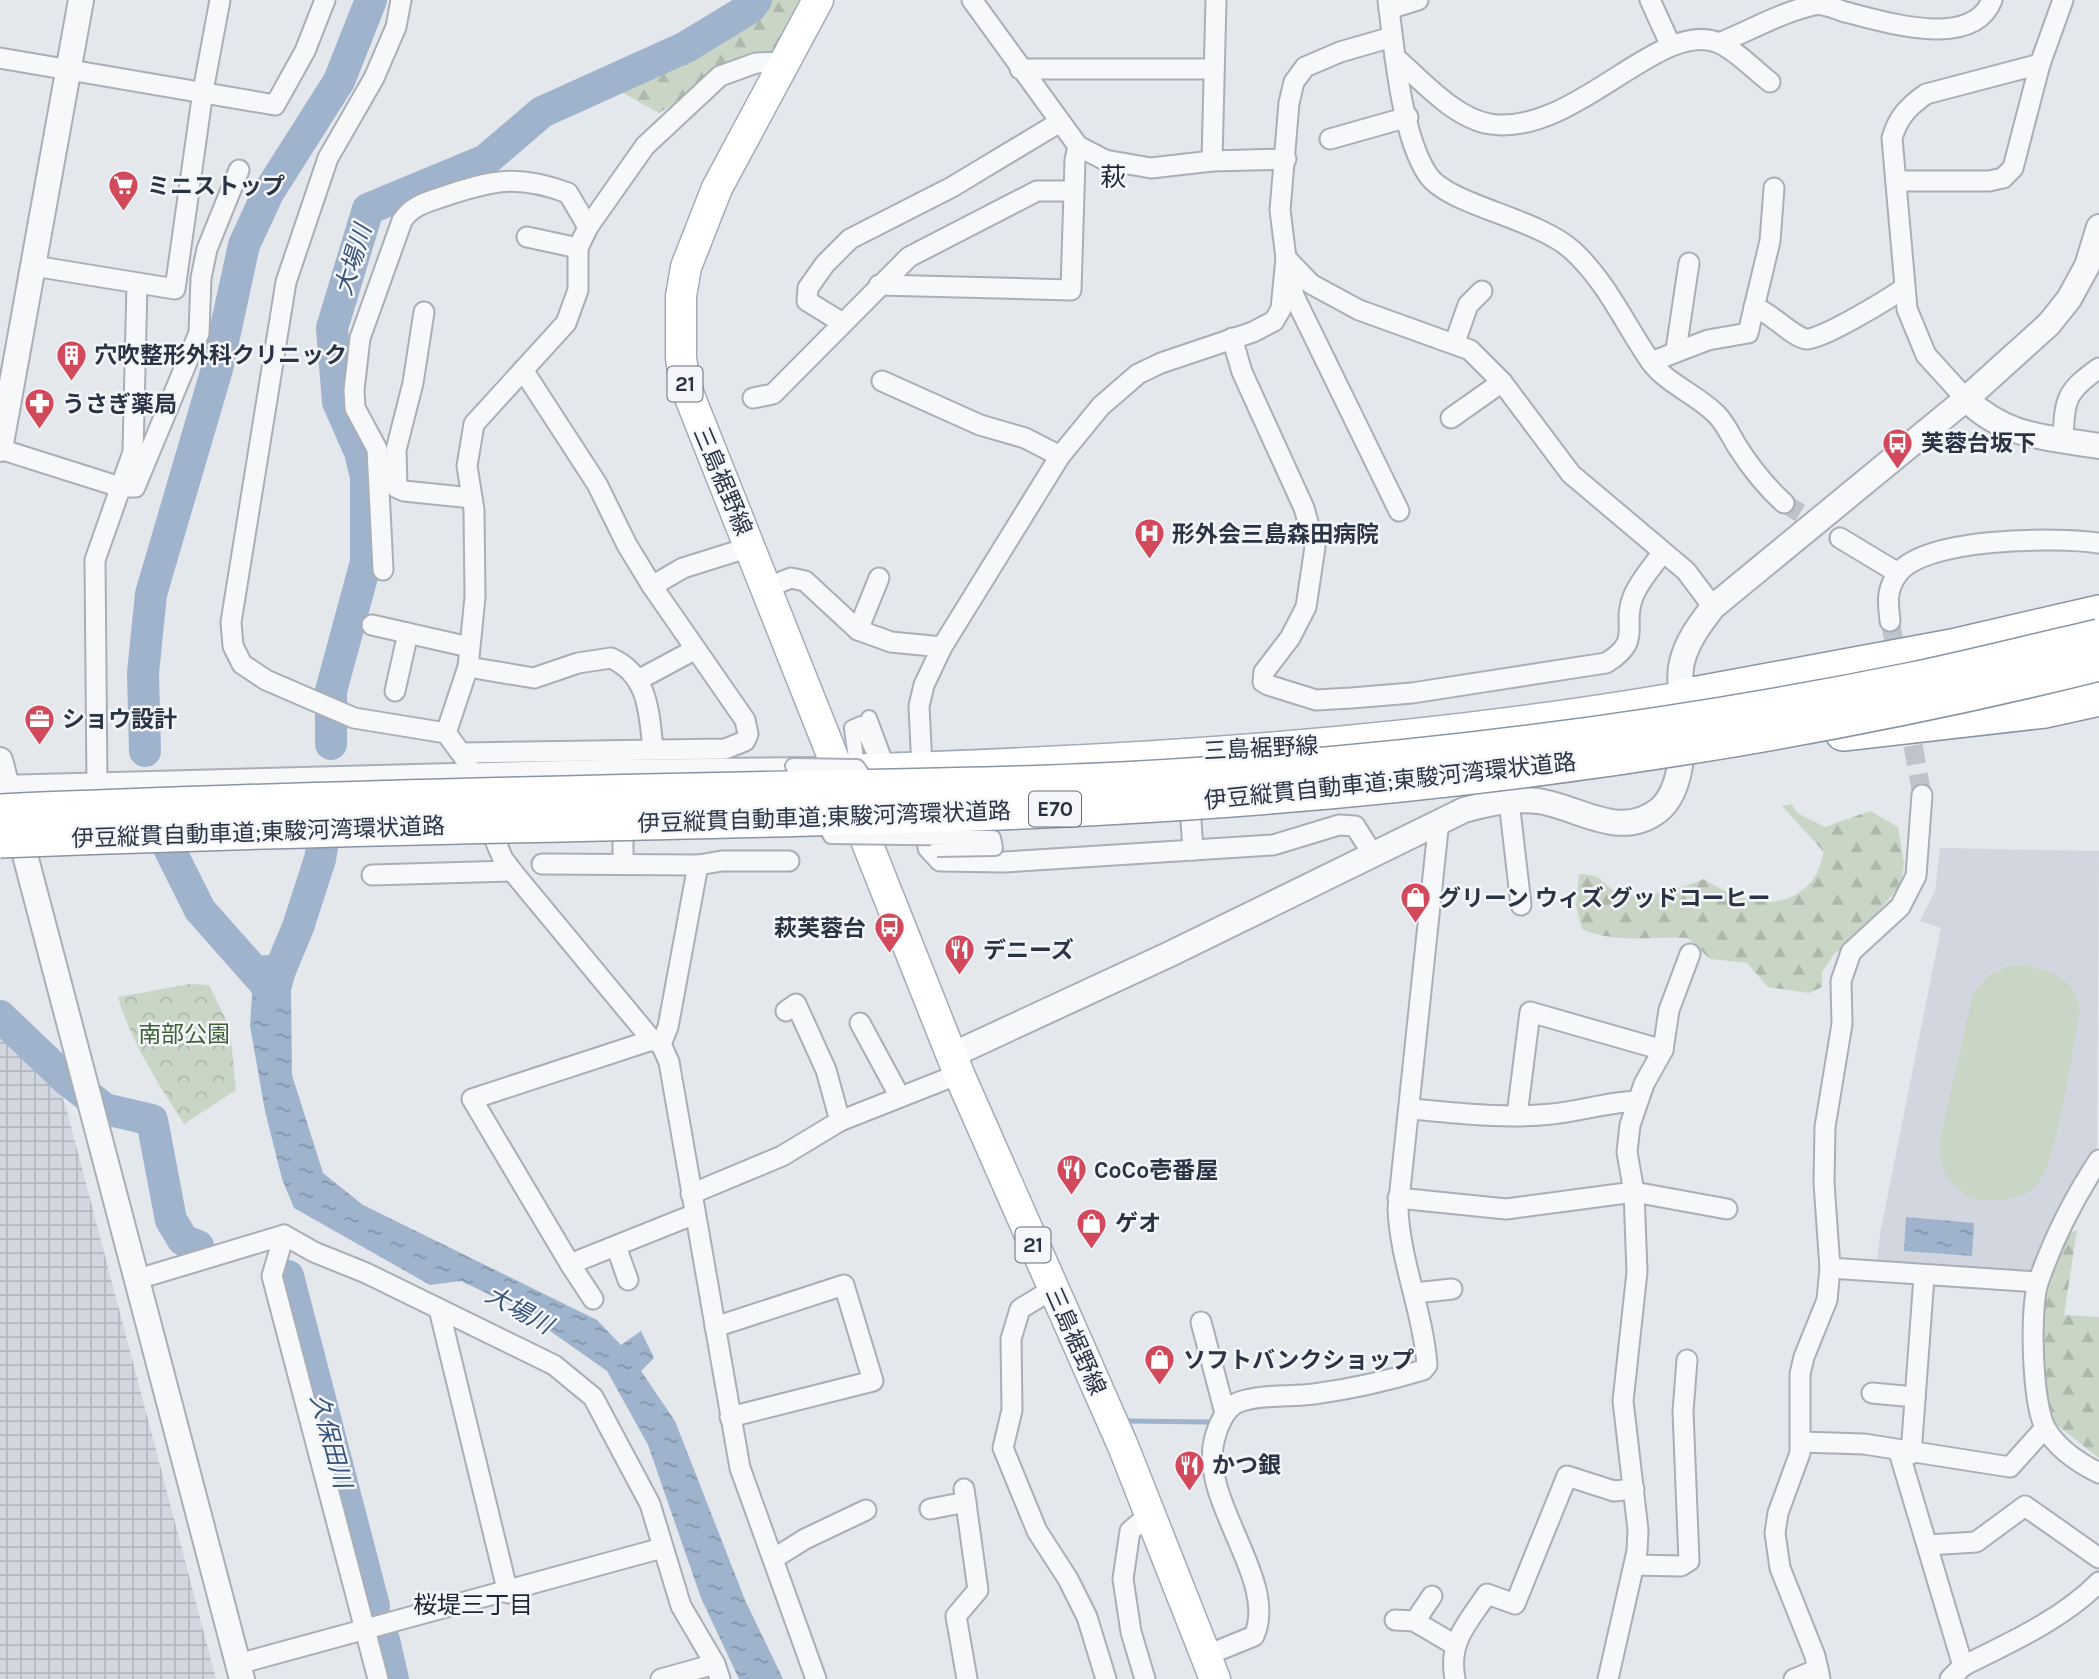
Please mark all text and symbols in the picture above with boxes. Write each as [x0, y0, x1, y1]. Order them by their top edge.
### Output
district label: 萩 [1100, 162, 1126, 193]
supermarket icon: ミニストップ [107, 169, 141, 213]
place label: ミニストップ [147, 173, 285, 200]
water label: 大場川 [329, 219, 378, 299]
building icon: 穴吹整形外科クリニック [54, 338, 88, 382]
place label: 穴吹整形外科クリニック [94, 342, 347, 369]
road number: 21 [668, 366, 702, 402]
pharmacy icon: うさぎ薬局 [22, 387, 56, 431]
place label: うさぎ薬局 [62, 391, 177, 418]
street label: 三島裾野線 [688, 423, 757, 539]
bus stop icon: 芙蓉台坂下 [1881, 426, 1915, 470]
place label: 芙蓉台坂下 [1921, 430, 2036, 457]
hospital icon: 形外会三島森田病院 [1132, 517, 1166, 561]
place label: 形外会三島森田病院 [1172, 521, 1379, 548]
office icon: ショウ設計 [22, 702, 56, 746]
place label: ショウ設計 [62, 706, 177, 733]
street label: 三島裾野線 [1203, 732, 1319, 765]
street label: 伊豆縦貫自動車道;東駿河湾環状道路 [1203, 749, 1577, 814]
road number: E70 [1029, 792, 1081, 826]
street label: 伊豆縦貫自動車道;東駿河湾環状道路 [637, 797, 1011, 838]
street label: 伊豆縦貫自動車道;東駿河湾環状道路 [71, 812, 445, 853]
shop icon: グリーン ウィズ グッドコーヒー [1398, 881, 1432, 925]
place label: グリーン ウィズ グッドコーヒー [1438, 885, 1771, 912]
bus stop icon: 萩芙蓉台 [872, 911, 906, 955]
place label: 萩芙蓉台 [774, 915, 866, 942]
restaurant icon: デニーズ [943, 933, 977, 977]
place label: デニーズ [983, 937, 1074, 964]
park label: 南部公園 [138, 1021, 230, 1048]
restaurant icon: CoCo壱番屋 [1054, 1153, 1088, 1197]
place label: CoCo壱番屋 [1094, 1157, 1218, 1184]
shop icon: ゲオ [1075, 1206, 1109, 1250]
place label: ゲオ [1115, 1210, 1161, 1237]
road number: 21 [1016, 1228, 1050, 1262]
water label: 大場川 [481, 1280, 560, 1341]
street label: 三島裾野線 [1040, 1283, 1111, 1399]
shop icon: ソフトバンクショップ [1143, 1343, 1177, 1387]
place label: ソフトバンクショップ [1183, 1347, 1414, 1374]
water label: 久保田川 [305, 1391, 358, 1494]
restaurant icon: かつ銀 [1172, 1448, 1206, 1492]
place label: かつ銀 [1212, 1452, 1281, 1479]
district label: 桜堤三丁目 [413, 1591, 533, 1619]

